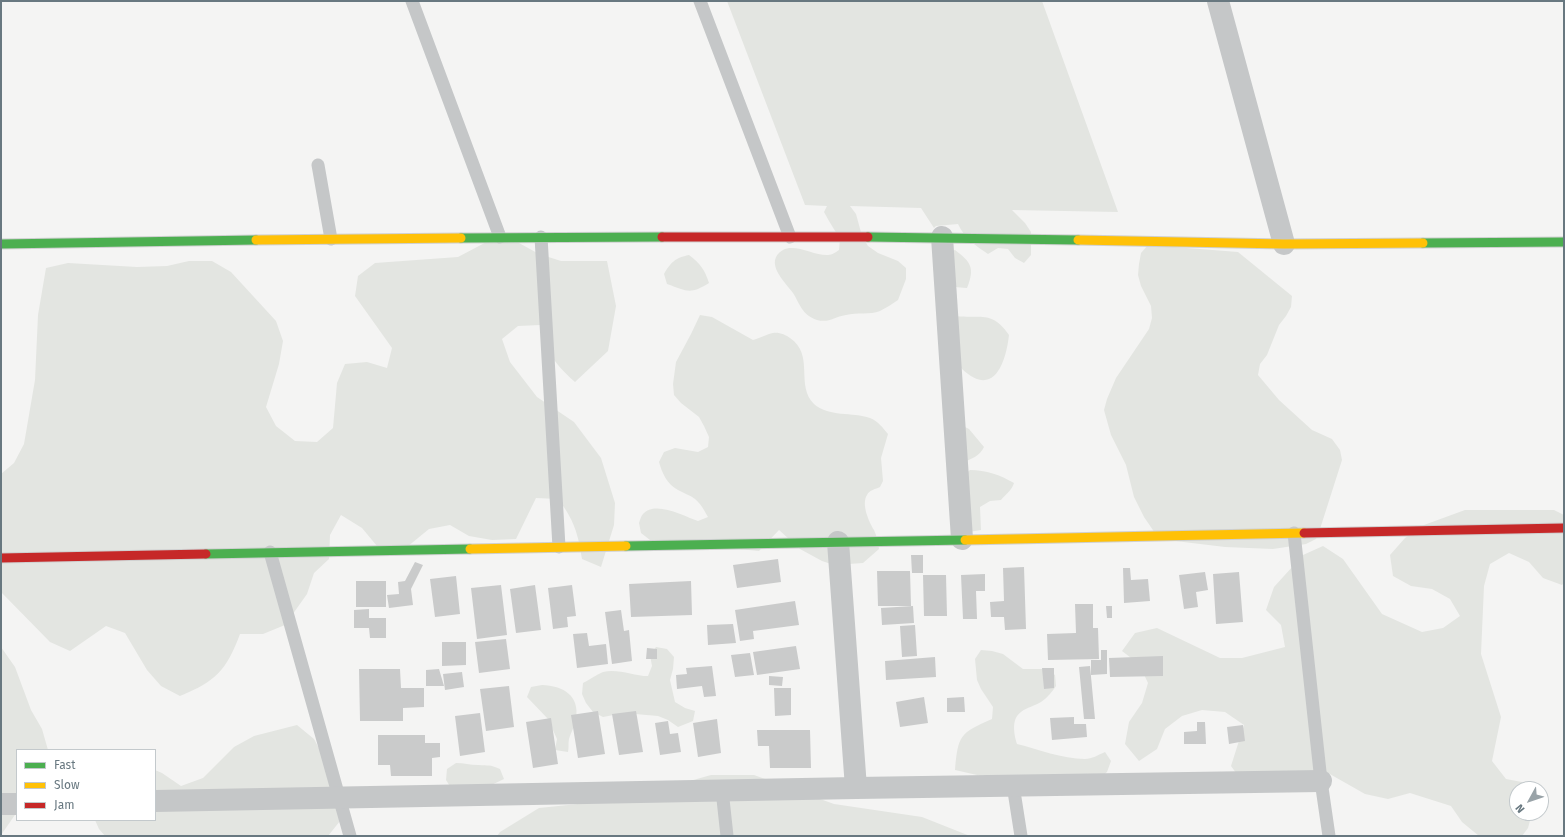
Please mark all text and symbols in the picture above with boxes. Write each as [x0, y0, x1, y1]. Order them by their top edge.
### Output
legend [16, 749, 156, 821]
text: Fast [54, 758, 76, 772]
text: Slow [54, 778, 80, 792]
north arrow [1509, 781, 1549, 821]
text: Jam [54, 798, 74, 812]
text: N [1513, 801, 1528, 815]

